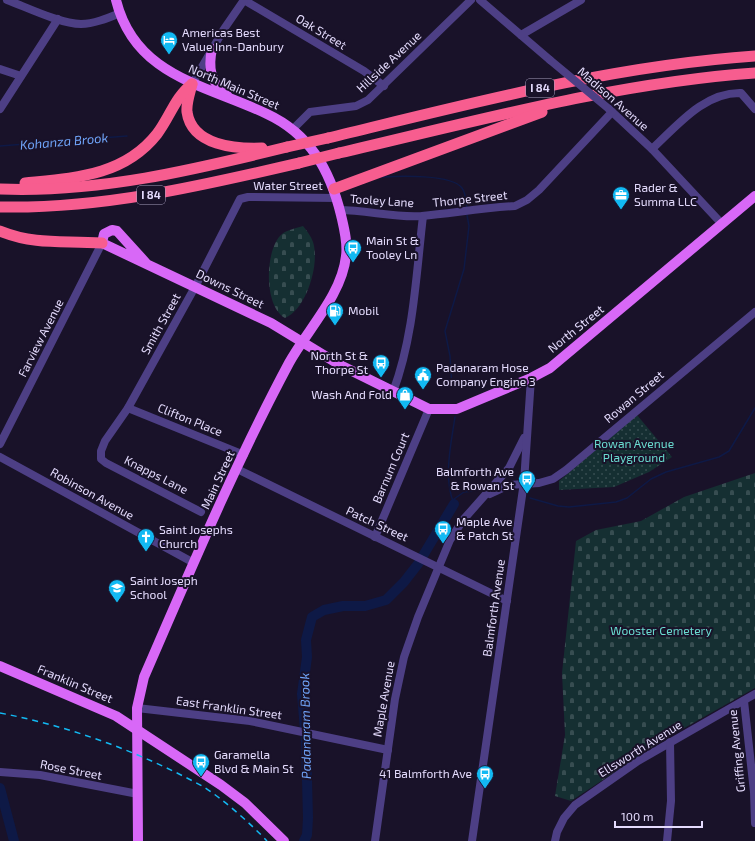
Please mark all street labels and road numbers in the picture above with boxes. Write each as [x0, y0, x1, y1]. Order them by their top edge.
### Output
street label: Oak Street [294, 11, 350, 52]
street label: Hillside Avenue [353, 28, 423, 95]
street label: North Main Street [187, 61, 282, 112]
street label: Madison Avenue [575, 64, 652, 133]
road number: I 84 [526, 79, 554, 97]
street label: Water Street [253, 178, 323, 192]
road number: I 84 [137, 186, 165, 204]
street label: Thorpe Street [432, 187, 508, 209]
street label: Tooley Lane [350, 191, 415, 209]
street label: Downs Street [194, 266, 267, 311]
street label: Smith Street [138, 290, 183, 357]
street label: Farview Avenue [14, 296, 66, 379]
street label: North Street [545, 301, 606, 355]
street label: Rowan Street [601, 367, 666, 425]
street label: Clifton Place [156, 400, 225, 438]
street label: Barnum Court [369, 430, 411, 505]
street label: Main Street [197, 448, 237, 511]
street label: Knapps Lane [122, 452, 191, 496]
street label: Robinson Avenue [48, 464, 137, 522]
street label: Patch Street [344, 503, 411, 544]
street label: Balmforth Avenue [479, 558, 507, 658]
street label: Maple Avenue [369, 660, 397, 738]
street label: Franklin Street [36, 661, 115, 705]
street label: East Franklin Street [175, 693, 283, 721]
street label: Griffing Avenue [725, 709, 747, 793]
street label: Ellsworth Avenue [595, 717, 684, 779]
street label: Rose Street [39, 756, 104, 782]

